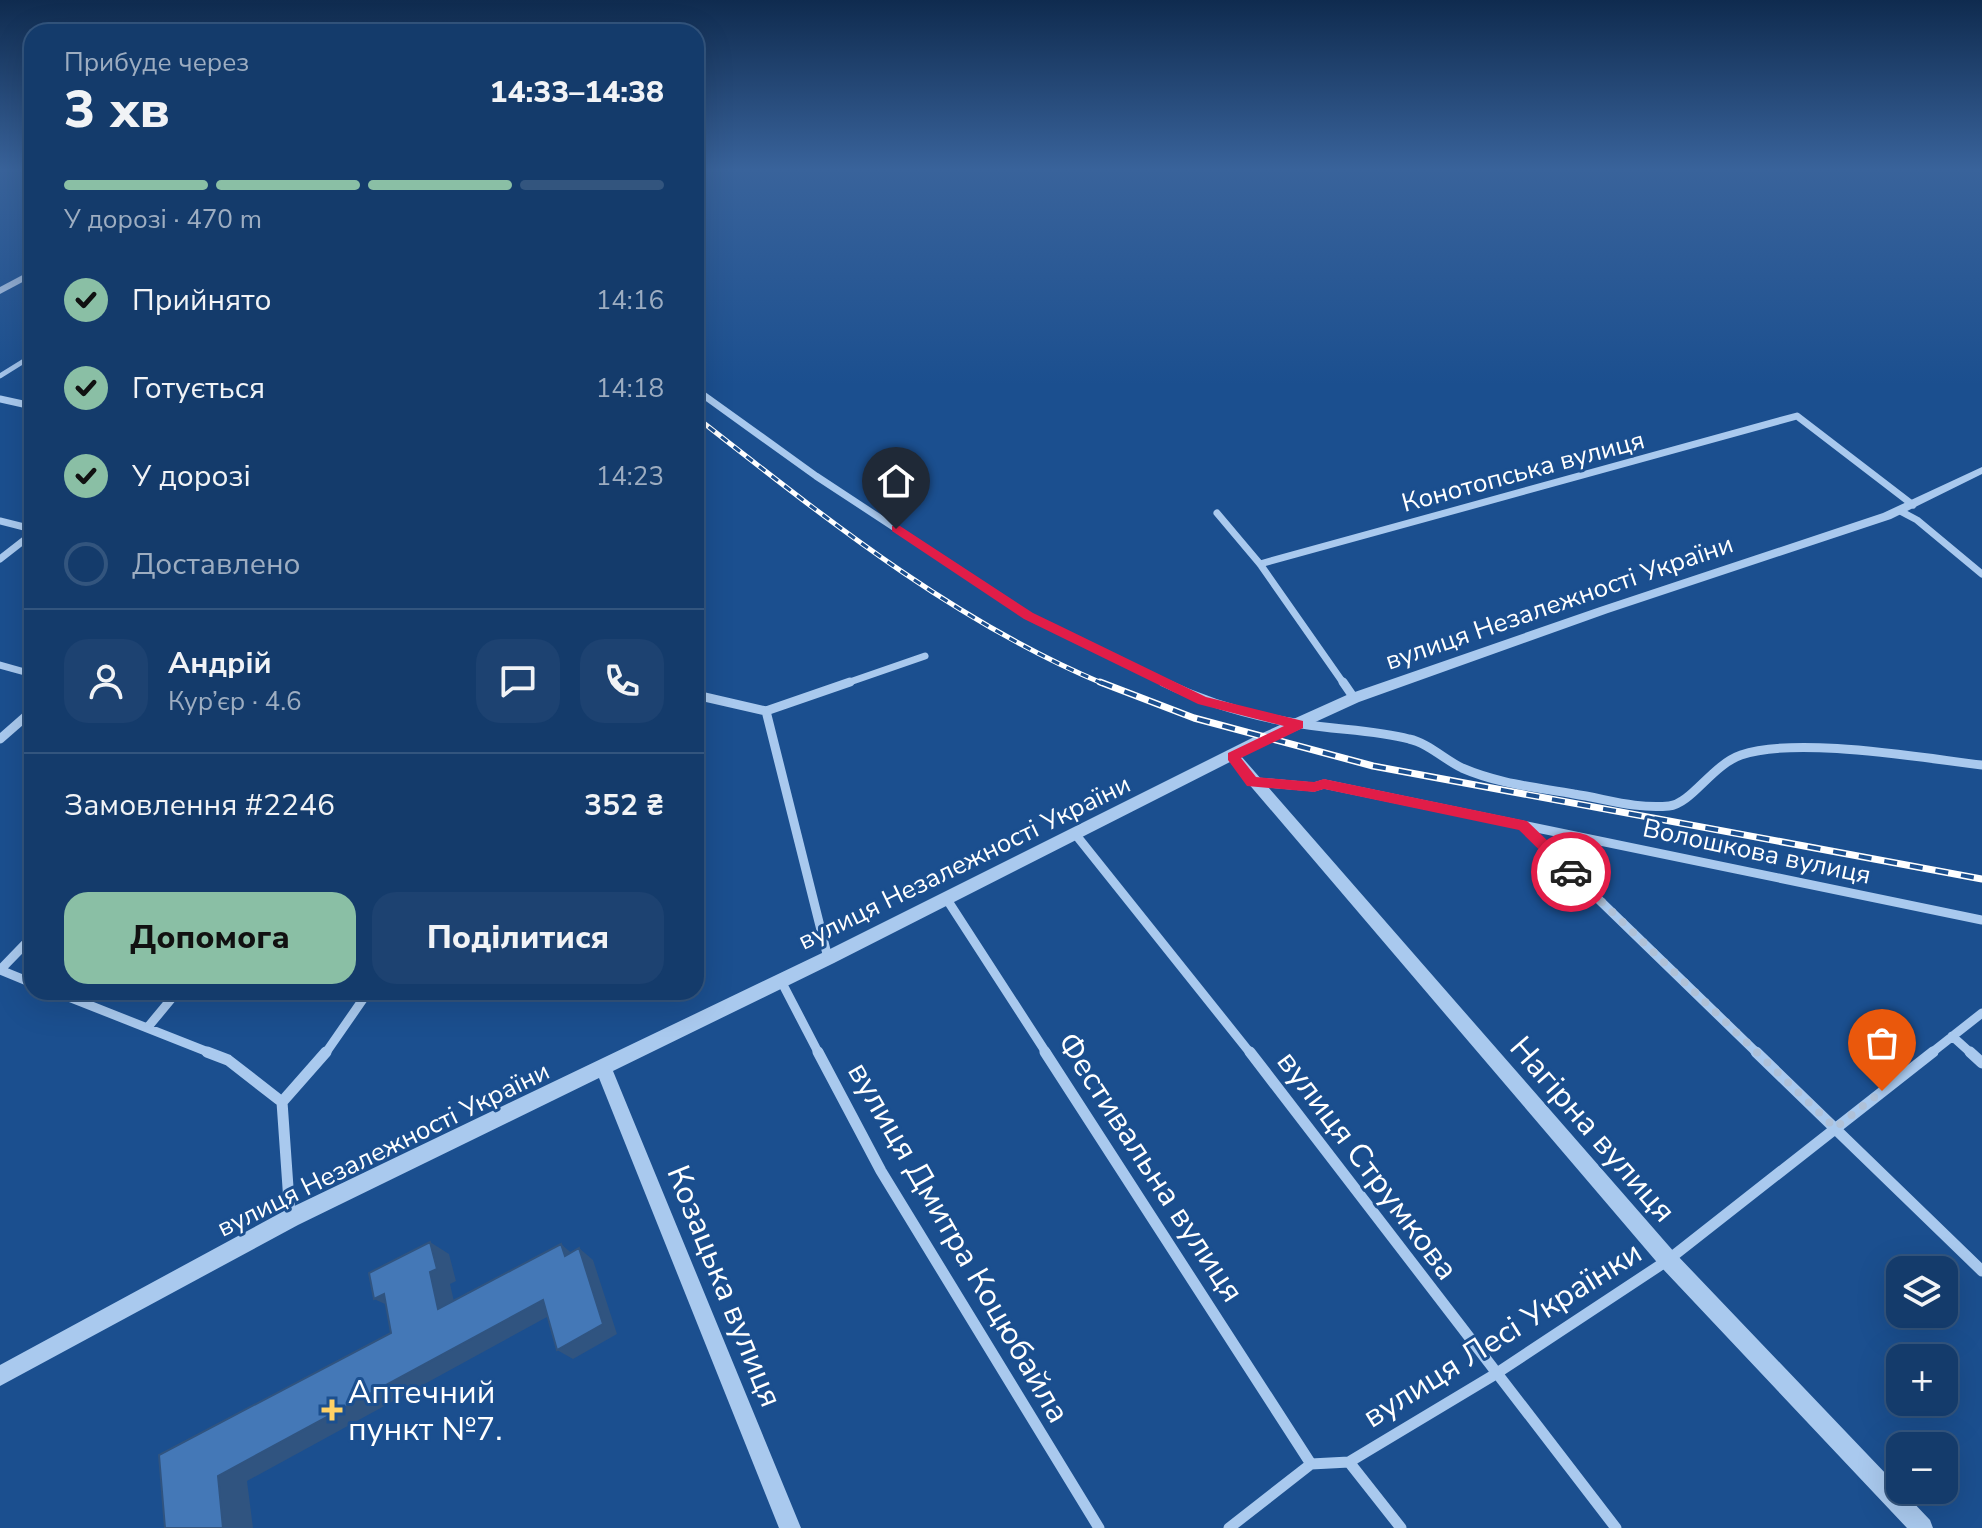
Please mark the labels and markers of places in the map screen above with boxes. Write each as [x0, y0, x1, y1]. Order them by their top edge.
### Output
pin [862, 447, 930, 529]
pin [1848, 1009, 1916, 1091]
place label: Аптечний пункт №7. [348, 1371, 503, 1451]
marker: Аптечний пункт №7. [323, 1401, 341, 1419]

